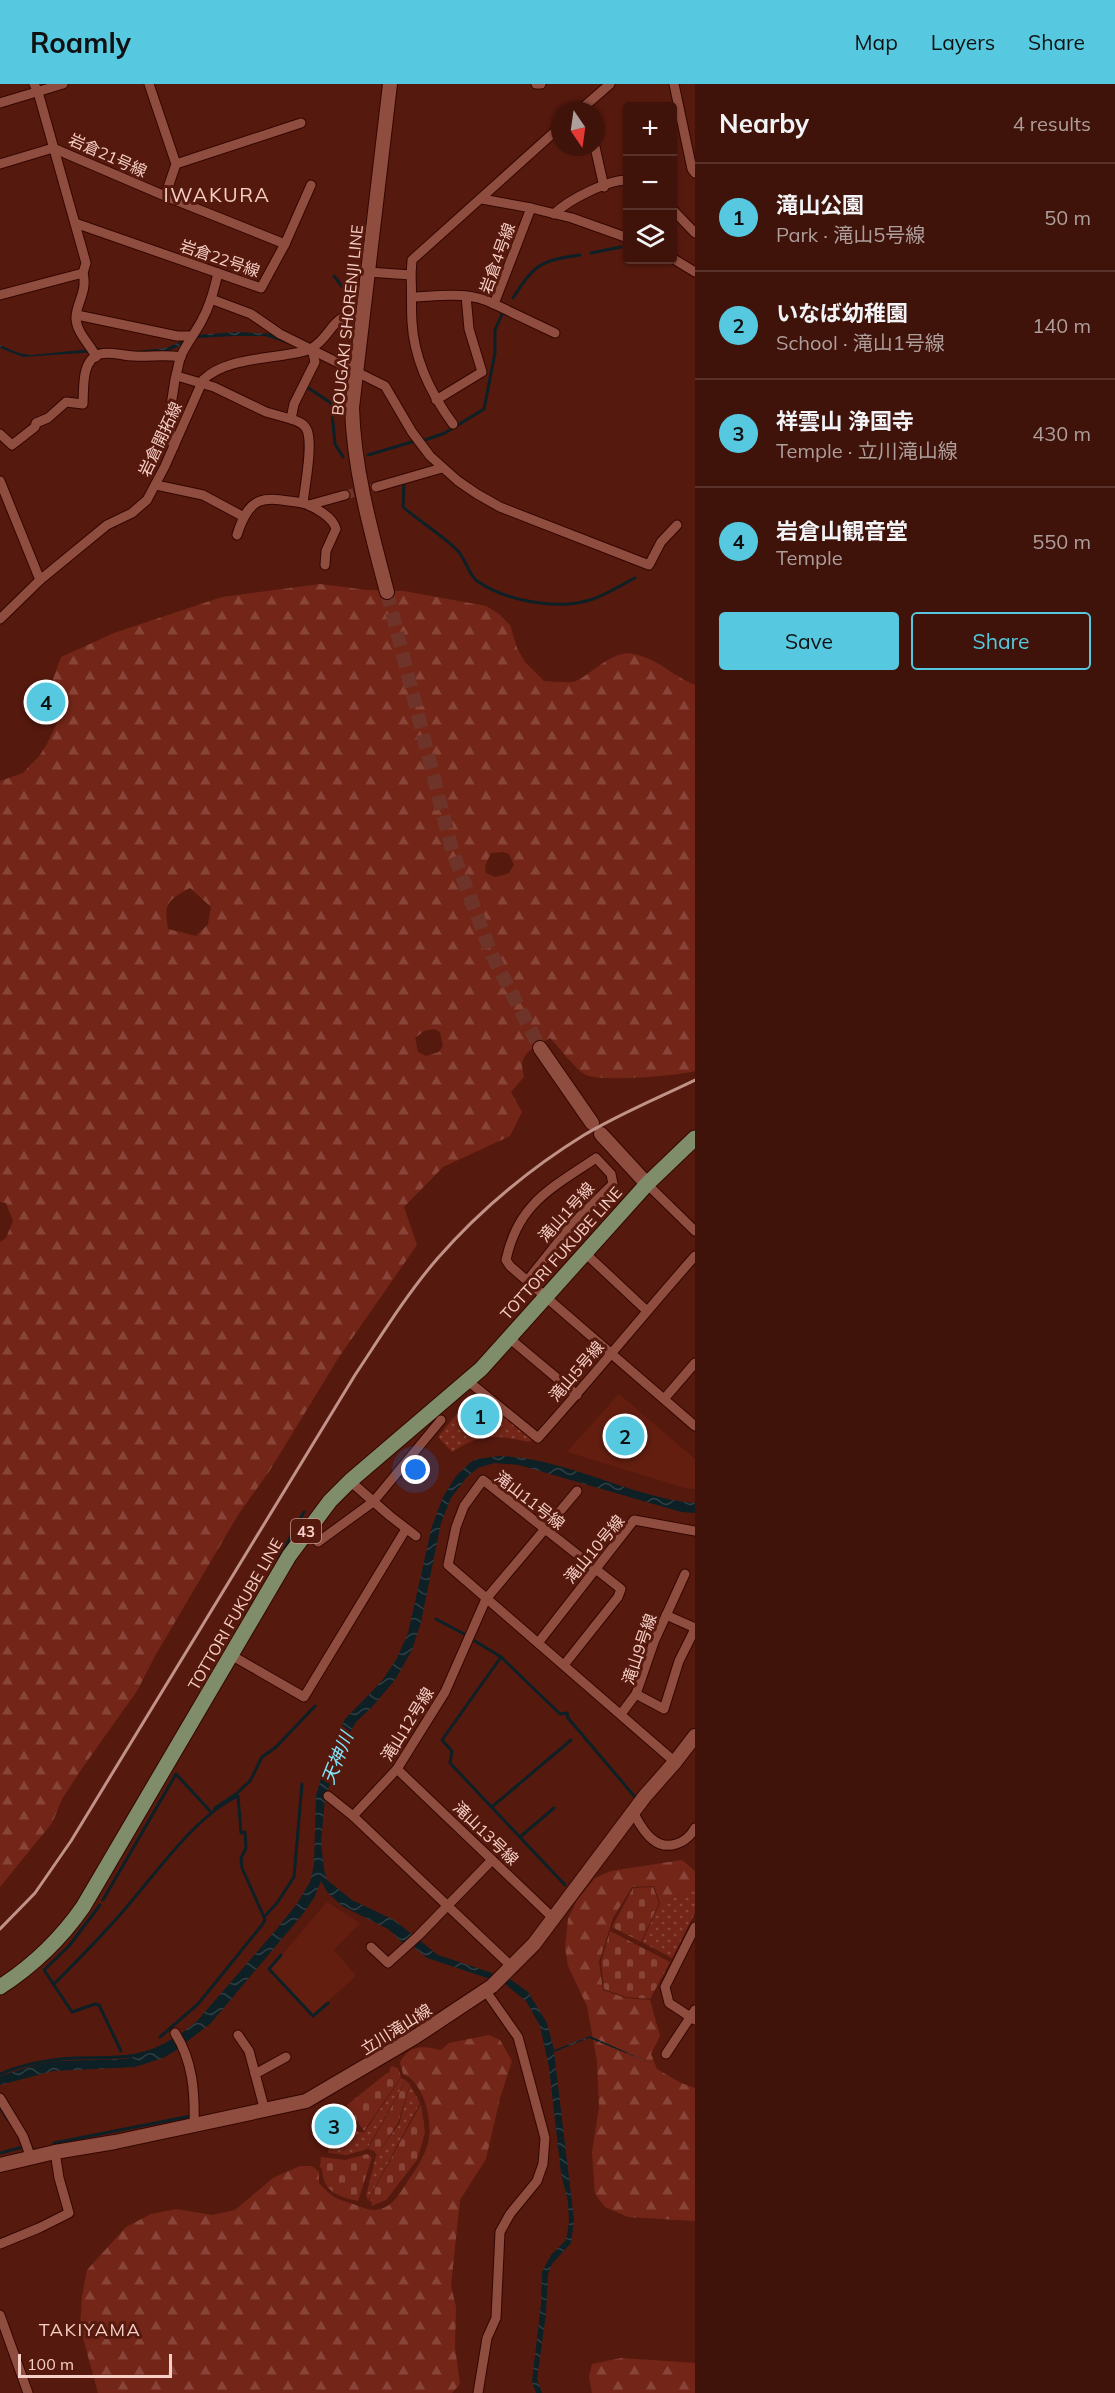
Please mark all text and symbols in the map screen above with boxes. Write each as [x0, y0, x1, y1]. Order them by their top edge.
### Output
text: Roamly [30, 25, 131, 60]
text: Map [855, 29, 898, 55]
text: Layers [931, 29, 995, 55]
text: Share [1028, 29, 1085, 55]
north arrow [551, 102, 605, 156]
map controls [623, 102, 677, 264]
button: + [623, 102, 677, 156]
text: Nearby [719, 107, 809, 140]
text: 4 results [1013, 111, 1091, 136]
street label: 岩倉21号線 [66, 129, 150, 181]
button: − [623, 156, 677, 210]
district label: IWAKURA [164, 182, 270, 207]
text: 滝山公園 [776, 191, 864, 219]
text: 1 [733, 205, 745, 230]
text: 50 m [1044, 205, 1091, 230]
button: layers [623, 210, 677, 264]
street label: 岩倉4号線 [475, 220, 519, 296]
text: Park · 滝山5号線 [776, 222, 925, 247]
street label: BOUGAKI SHORENJI LINE [327, 224, 367, 416]
street label: 岩倉22号線 [177, 235, 263, 281]
text: いなば幼稚園 [776, 299, 908, 327]
text: 2 [733, 313, 745, 338]
text: 140 m [1032, 313, 1091, 338]
text: School · 滝山1号線 [776, 330, 945, 355]
street label: 岩倉開拓線 [134, 399, 186, 479]
text: 祥雲山 浄国寺 [776, 407, 914, 435]
text: 3 [733, 421, 745, 446]
text: 430 m [1032, 421, 1091, 446]
text: Temple · 立川滝山線 [776, 438, 958, 463]
text: 岩倉山観音堂 [776, 517, 908, 545]
text: 4 [733, 529, 745, 554]
text: 550 m [1032, 529, 1091, 554]
text: Temple [776, 545, 843, 570]
button: Save [719, 612, 899, 670]
button: Share [911, 612, 1091, 670]
pin: 4 [26, 680, 66, 724]
street label: 滝山1号線 [534, 1178, 598, 1246]
street label: TOTTORI FUKUBE LINE [496, 1182, 626, 1324]
street label: 滝山5号線 [544, 1337, 608, 1405]
pin: 1 [460, 1394, 500, 1438]
pin: 2 [606, 1414, 644, 1458]
your location [401, 1455, 430, 1484]
street label: 滝山11号線 [491, 1467, 569, 1533]
street label: 滝山10号線 [560, 1511, 628, 1587]
road number: 43 [291, 1519, 321, 1543]
street label: TOTTORI FUKUBE LINE [183, 1534, 287, 1694]
street label: 滝山9号線 [618, 1611, 660, 1687]
street label: 滝山12号線 [376, 1683, 438, 1765]
water label: 天神川 [316, 1727, 359, 1787]
street label: 滝山13号線 [449, 1797, 523, 1869]
street label: 立川滝山線 [357, 1999, 435, 2059]
pin: 3 [314, 2104, 354, 2148]
district label: TAKIYAMA [39, 2318, 141, 2341]
scale bar [18, 2351, 172, 2378]
text: 100 m [27, 2354, 74, 2374]

